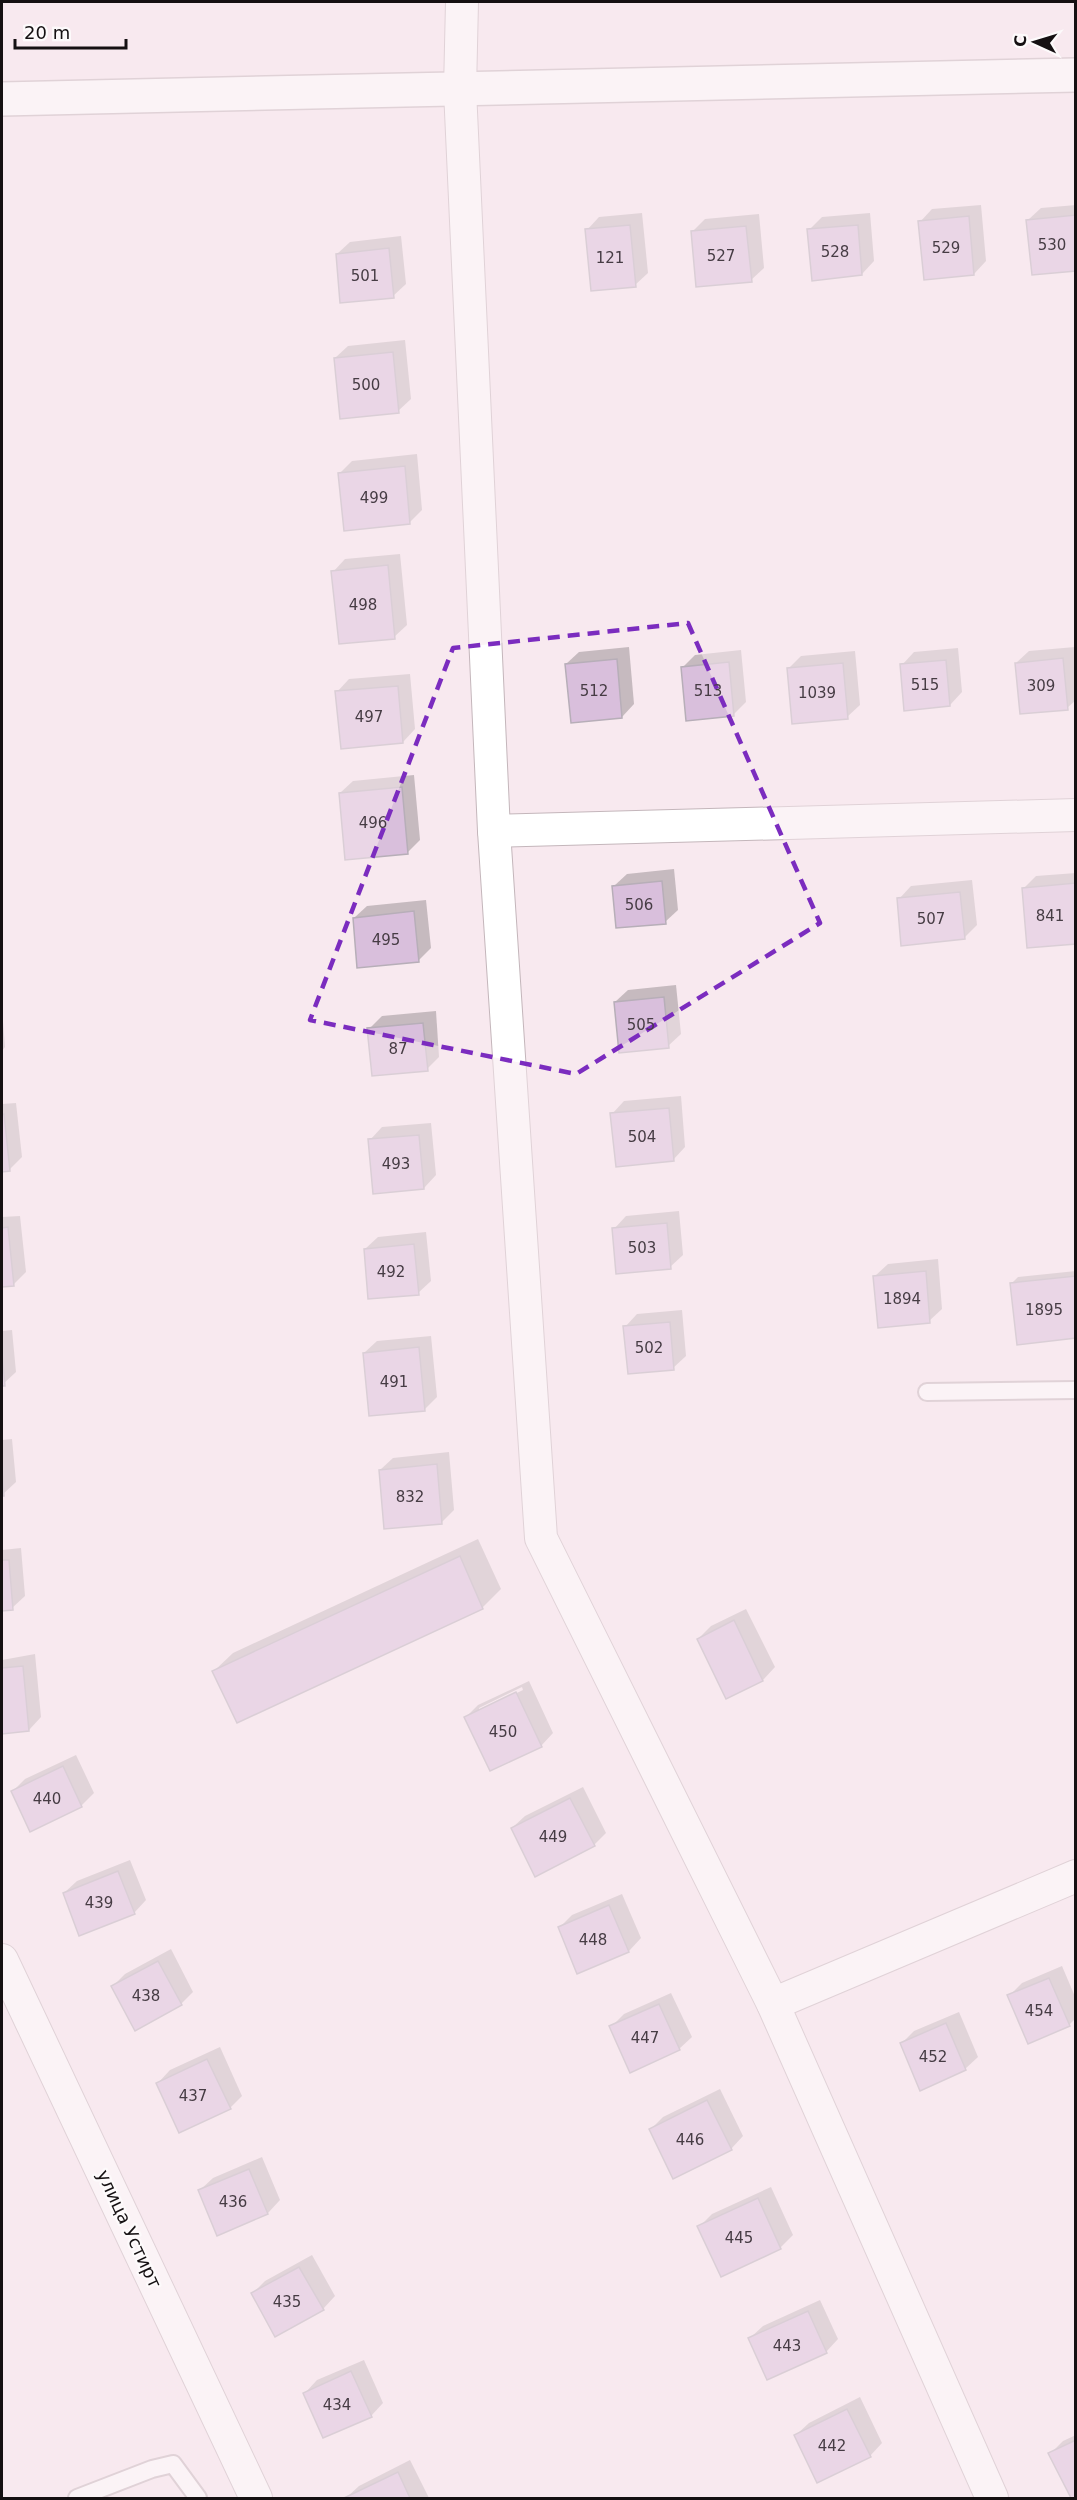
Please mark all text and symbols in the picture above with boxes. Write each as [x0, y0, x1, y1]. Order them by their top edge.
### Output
scale bar [15, 12, 126, 50]
north arrow [1005, 12, 1065, 72]
text: 20 m [24, 22, 70, 43]
text: С [1011, 34, 1030, 48]
house number: 530 [1038, 236, 1066, 254]
house number: 529 [932, 239, 960, 257]
house number: 528 [821, 243, 849, 261]
house number: 527 [707, 247, 735, 265]
house number: 121 [596, 249, 624, 267]
house number: 501 [351, 267, 379, 285]
house number: 500 [352, 376, 380, 394]
house number: 499 [360, 489, 388, 507]
house number: 498 [349, 596, 377, 614]
house number: 515 [911, 676, 939, 694]
house number: 309 [1027, 677, 1055, 695]
house number: 512 [580, 682, 608, 700]
house number: 513 [694, 682, 722, 700]
house number: 1039 [798, 684, 836, 702]
house number: 497 [355, 708, 383, 726]
house number: 496 [359, 814, 387, 832]
house number: 506 [625, 896, 653, 914]
house number: 841 [1036, 907, 1064, 925]
house number: 507 [917, 910, 945, 928]
house number: 495 [372, 931, 400, 949]
house number: 505 [627, 1016, 655, 1034]
house number: 87 [388, 1040, 408, 1058]
house number: 504 [628, 1128, 656, 1146]
house number: 493 [382, 1155, 410, 1173]
house number: 503 [628, 1239, 656, 1257]
house number: 492 [377, 1263, 405, 1281]
house number: 1894 [883, 1290, 921, 1308]
house number: 1895 [1025, 1301, 1063, 1319]
house number: 502 [635, 1339, 663, 1357]
house number: 491 [380, 1373, 408, 1391]
house number: 832 [396, 1488, 424, 1506]
house number: 450 [489, 1723, 517, 1741]
house number: 440 [33, 1790, 61, 1808]
house number: 449 [539, 1828, 567, 1846]
house number: 439 [85, 1894, 113, 1912]
house number: 448 [579, 1931, 607, 1949]
house number: 438 [132, 1987, 160, 2005]
house number: 454 [1025, 2002, 1053, 2020]
house number: 447 [631, 2029, 659, 2047]
house number: 452 [919, 2048, 947, 2066]
house number: 437 [179, 2087, 207, 2105]
house number: 446 [676, 2131, 704, 2149]
street label: улица Устирт [93, 2166, 166, 2291]
house number: 436 [219, 2193, 247, 2211]
house number: 445 [725, 2229, 753, 2247]
house number: 435 [273, 2293, 301, 2311]
house number: 443 [773, 2337, 801, 2355]
house number: 434 [323, 2396, 351, 2414]
house number: 442 [818, 2437, 846, 2455]

